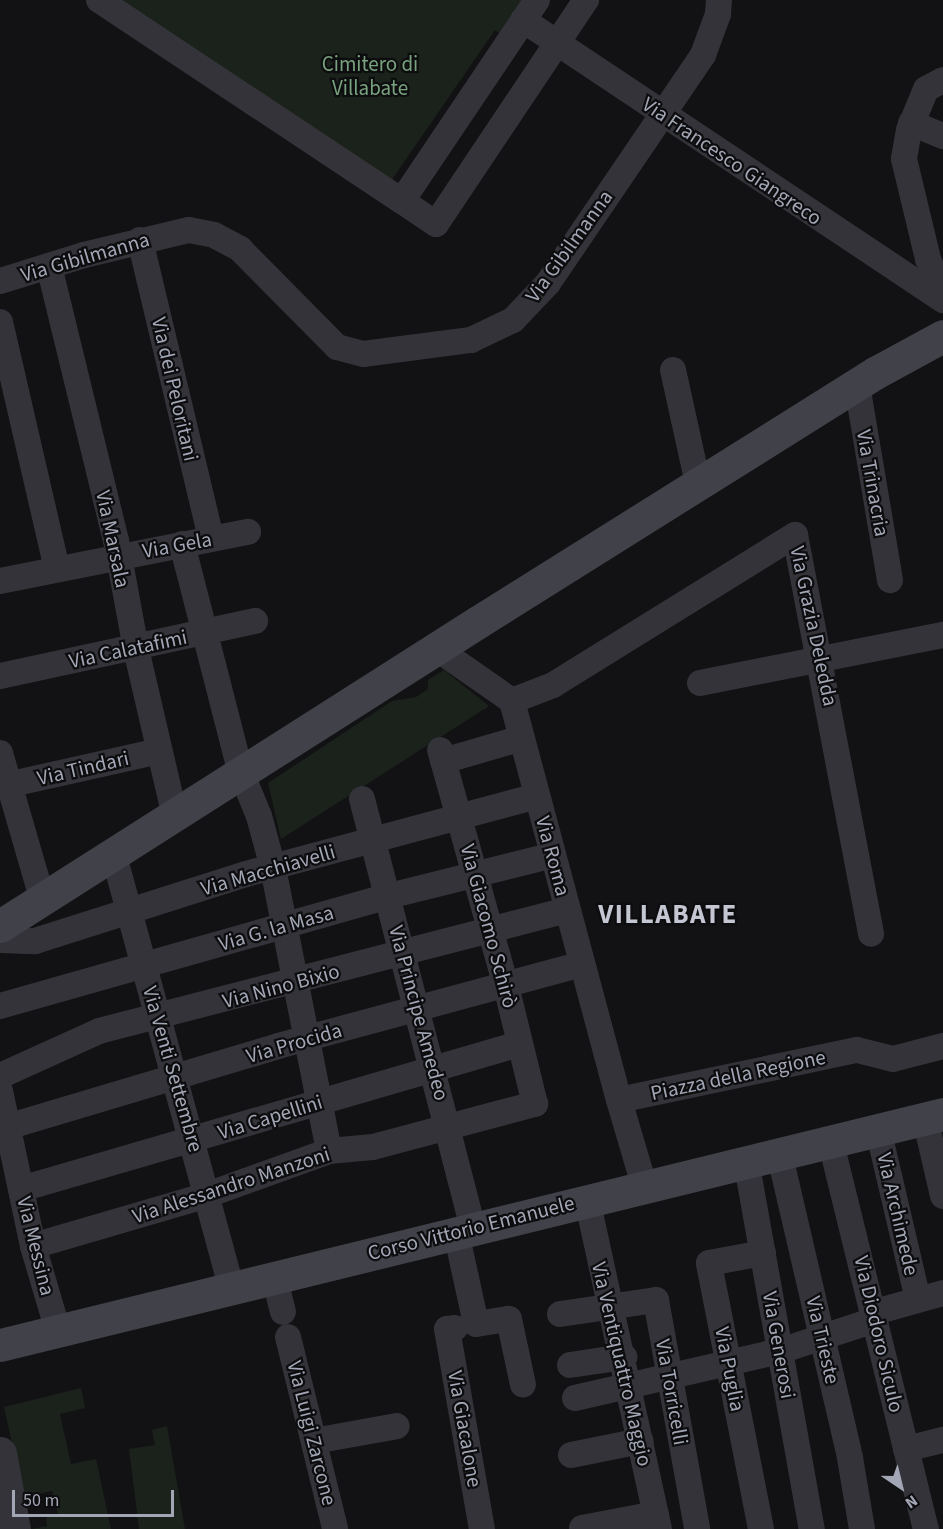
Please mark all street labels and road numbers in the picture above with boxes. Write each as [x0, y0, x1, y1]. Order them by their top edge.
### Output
street label: Via Francesco Giangreco [637, 91, 827, 231]
street label: Via Gibilmanna [520, 185, 618, 307]
street label: Via Gibilmanna [18, 227, 152, 287]
street label: Via dei Peloritani [146, 315, 204, 463]
street label: Via Trinacria [851, 428, 895, 538]
street label: Via Marsala [90, 488, 136, 590]
street label: Via Gela [140, 527, 214, 563]
street label: Via Grazia Deledda [785, 544, 843, 708]
street label: Via Calatafimi [67, 624, 189, 674]
street label: Via Tindari [35, 745, 131, 791]
street label: Via Roma [530, 813, 576, 899]
street label: Via Macchiavelli [198, 839, 338, 901]
street label: Via Giacomo Schirò [455, 841, 523, 1011]
street label: Via G. la Masa [216, 900, 336, 956]
street label: Via Principe Amedeo [383, 923, 455, 1103]
street label: Via Nino Bixio [220, 958, 342, 1014]
street label: Via Venti Settembre [137, 983, 209, 1155]
street label: Via Procida [243, 1017, 345, 1069]
street label: Piazza della Regione [648, 1044, 828, 1106]
street label: Via Capellini [215, 1089, 325, 1145]
street label: Via Alessandro Manzoni [129, 1141, 333, 1229]
street label: Via Archimede [872, 1150, 924, 1278]
street label: Corso Vittorio Emanuele [365, 1190, 577, 1266]
street label: Via Messina [12, 1194, 60, 1298]
street label: Via Diodoro Siculo [849, 1253, 909, 1415]
street label: Via Ventiquattro Maggio [586, 1259, 658, 1469]
street label: Via Generosi [757, 1289, 801, 1401]
street label: Via Trieste [801, 1294, 845, 1386]
street label: Via Puglia [709, 1325, 751, 1413]
street label: Via Torricelli [650, 1337, 694, 1447]
street label: Via Luigi Zarcone [282, 1358, 342, 1508]
street label: Via Giacalone [442, 1369, 488, 1489]

